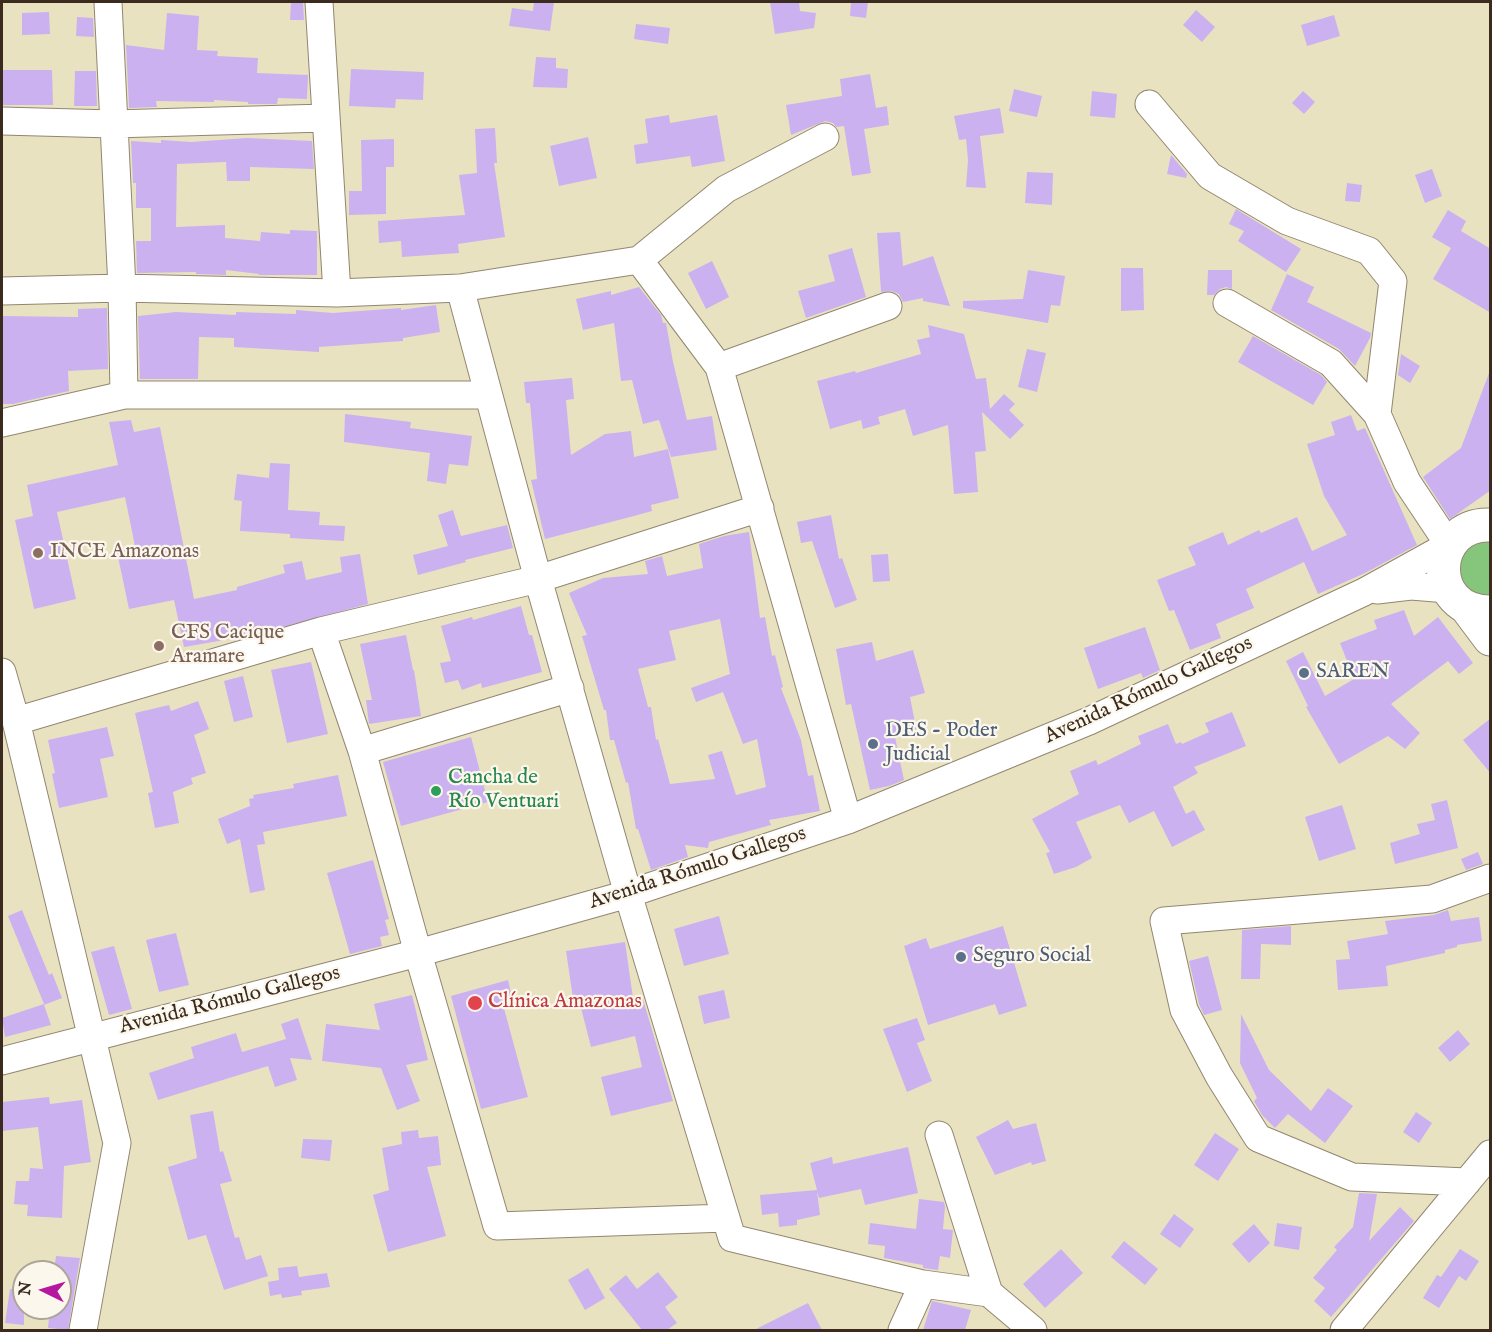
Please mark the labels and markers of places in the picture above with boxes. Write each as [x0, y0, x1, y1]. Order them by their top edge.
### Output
place label: INCE Amazonas [50, 540, 199, 566]
marker: INCE Amazonas [31, 546, 45, 560]
place label: CFS Cacique Aramare [171, 621, 284, 671]
marker: CFS Cacique Aramare [152, 639, 166, 653]
place label: SAREN [1316, 660, 1390, 686]
marker: SAREN [1297, 666, 1311, 680]
place label: DES - Poder Judicial [885, 719, 997, 769]
marker: DES - Poder Judicial [866, 737, 880, 751]
place label: Cancha de Río Ventuari [448, 766, 559, 816]
marker: Cancha de Río Ventuari [429, 784, 443, 798]
place label: Seguro Social [973, 944, 1091, 970]
marker: Seguro Social [954, 950, 968, 964]
place label: Clínica Amazonas [488, 990, 642, 1016]
marker: Clínica Amazonas [466, 994, 484, 1012]

